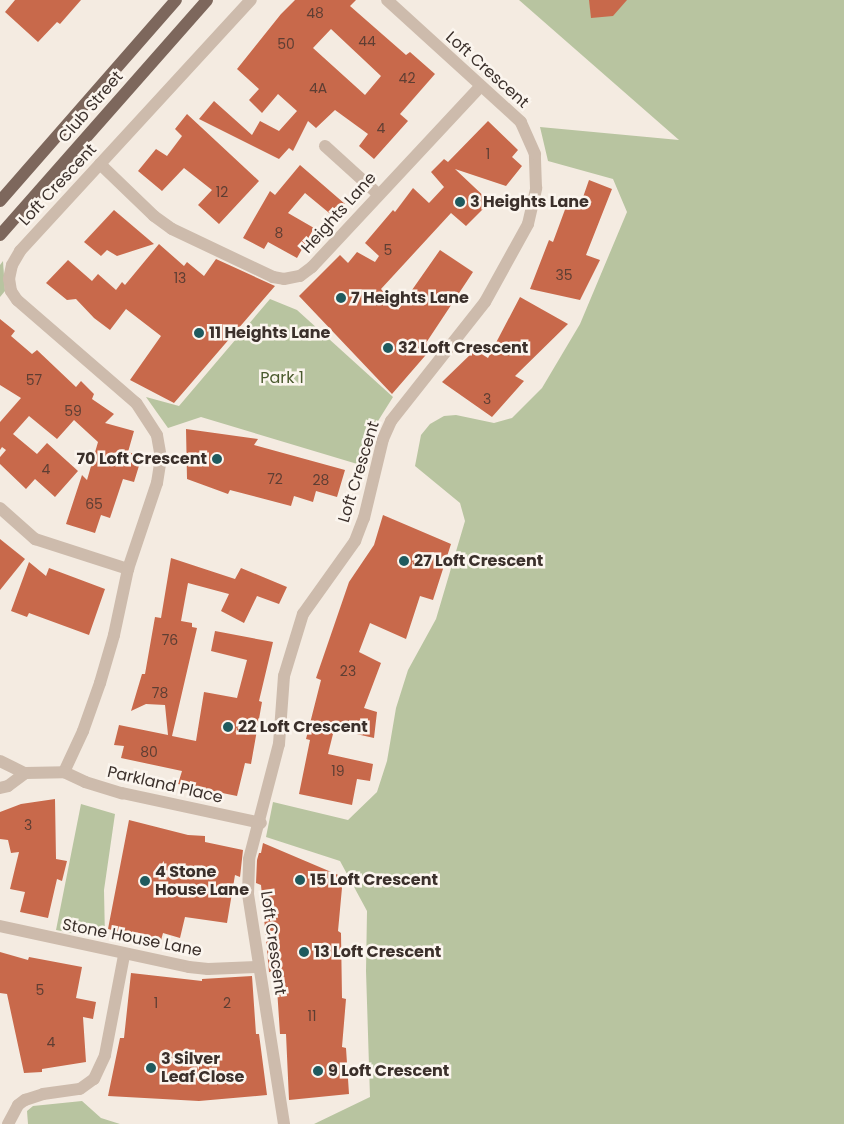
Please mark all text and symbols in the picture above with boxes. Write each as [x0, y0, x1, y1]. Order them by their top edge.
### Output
house number: 48 [306, 5, 324, 21]
street label: Loft Crescent [442, 28, 532, 112]
house number: 44 [358, 33, 376, 49]
house number: 50 [277, 36, 295, 52]
street label: Club Street [55, 67, 127, 147]
house number: 42 [399, 70, 415, 86]
house number: 4A [309, 80, 327, 96]
house number: 4 [377, 120, 385, 136]
street label: Loft Crescent [15, 140, 101, 230]
house number: 1 [486, 146, 490, 162]
street label: Heights Lane [298, 169, 380, 257]
house number: 12 [216, 184, 228, 200]
place label: 3 Heights Lane [470, 192, 589, 212]
marker: 3 Heights Lane [454, 196, 466, 208]
house number: 8 [275, 225, 283, 241]
house number: 5 [384, 242, 392, 258]
house number: 35 [555, 267, 573, 283]
house number: 13 [174, 270, 186, 286]
place label: 7 Heights Lane [351, 288, 469, 308]
marker: 7 Heights Lane [335, 292, 347, 304]
place label: 11 Heights Lane [209, 323, 330, 343]
marker: 11 Heights Lane [193, 327, 205, 339]
place label: 32 Loft Crescent [398, 338, 528, 358]
marker: 32 Loft Crescent [382, 342, 394, 354]
park label: Park 1 [260, 368, 304, 388]
house number: 57 [26, 372, 42, 388]
house number: 3 [483, 391, 491, 407]
house number: 59 [64, 403, 82, 419]
street label: Loft Crescent [334, 419, 384, 525]
place label: 70 Loft Crescent [77, 449, 207, 469]
marker: 70 Loft Crescent [211, 453, 223, 465]
house number: 4 [42, 461, 50, 477]
house number: 72 [267, 471, 283, 487]
house number: 28 [313, 472, 329, 488]
house number: 65 [85, 496, 103, 512]
place label: 27 Loft Crescent [414, 551, 543, 571]
marker: 27 Loft Crescent [398, 555, 410, 567]
house number: 76 [162, 632, 178, 648]
house number: 23 [340, 663, 356, 679]
house number: 78 [152, 685, 168, 701]
place label: 22 Loft Crescent [238, 717, 368, 737]
marker: 22 Loft Crescent [222, 721, 234, 733]
house number: 80 [140, 744, 158, 760]
street label: Parkland Place [105, 762, 225, 808]
house number: 19 [331, 763, 345, 779]
house number: 3 [24, 817, 32, 833]
place label: 4 Stone House Lane [155, 862, 249, 900]
place label: 15 Loft Crescent [310, 870, 438, 890]
marker: 15 Loft Crescent [294, 874, 306, 886]
marker: 4 Stone House Lane [139, 875, 151, 887]
street label: Loft Crescent [256, 890, 290, 996]
street label: Stone House Lane [61, 915, 203, 961]
place label: 13 Loft Crescent [314, 942, 441, 962]
marker: 13 Loft Crescent [298, 946, 310, 958]
house number: 5 [36, 982, 44, 998]
house number: 1 [154, 995, 158, 1011]
house number: 2 [223, 995, 231, 1011]
house number: 11 [308, 1008, 316, 1024]
house number: 4 [47, 1034, 55, 1050]
place label: 3 Silver Leaf Close [161, 1049, 244, 1087]
place label: 9 Loft Crescent [328, 1061, 449, 1081]
marker: 3 Silver Leaf Close [145, 1062, 157, 1074]
marker: 9 Loft Crescent [312, 1065, 324, 1077]

